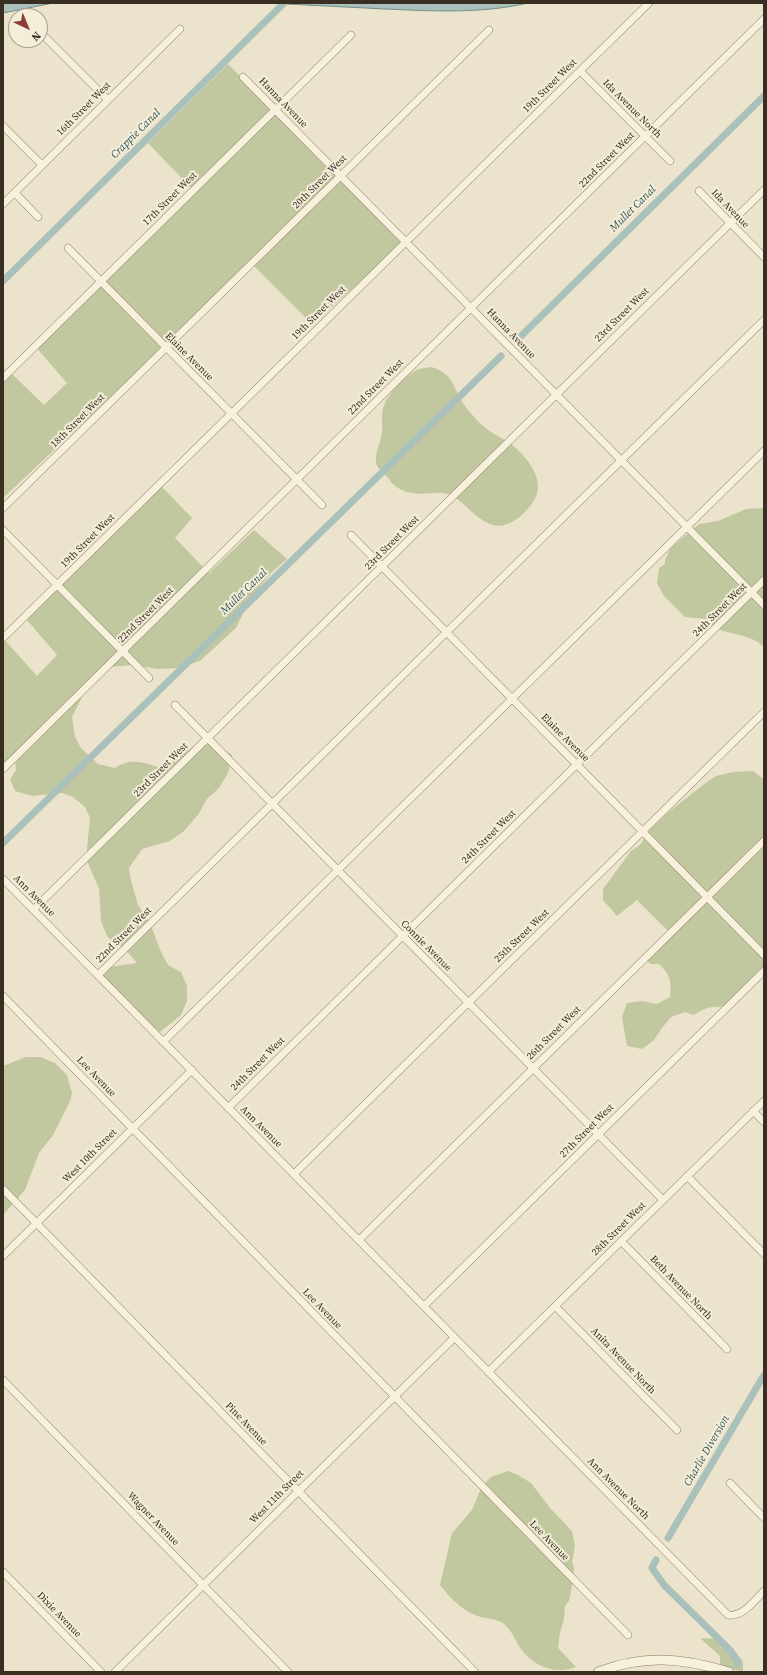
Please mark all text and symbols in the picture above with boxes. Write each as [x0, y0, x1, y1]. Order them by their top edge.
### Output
north arrow [8, 8, 48, 48]
text: N [28, 28, 44, 44]
street label: 19th Street West [521, 57, 579, 115]
street label: Hanna Avenue [256, 75, 310, 131]
street label: Ida Avenue North [600, 77, 664, 141]
street label: 16th Street West [55, 80, 113, 138]
water label: Crappie Canal [108, 106, 164, 162]
street label: 22nd Street West [577, 130, 637, 190]
street label: 20th Street West [291, 153, 349, 211]
street label: 17th Street West [141, 170, 199, 228]
water label: Mullet Canal [607, 183, 659, 235]
street label: Ida Avenue [709, 187, 751, 231]
street label: 19th Street West [290, 284, 348, 342]
street label: 23rd Street West [592, 285, 652, 345]
street label: Hanna Avenue [484, 306, 538, 362]
street label: Elaine Avenue [162, 330, 216, 384]
street label: 22nd Street West [346, 357, 406, 417]
street label: 18th Street West [49, 392, 107, 450]
street label: 19th Street West [59, 512, 117, 570]
street label: 23rd Street West [362, 513, 422, 573]
water label: Mullet Canal [218, 566, 270, 618]
street label: 24th Street West [691, 581, 749, 639]
street label: 22nd Street West [116, 585, 176, 645]
street label: Elaine Avenue [538, 711, 592, 765]
street label: 23rd Street West [131, 740, 191, 800]
street label: 24th Street West [460, 808, 518, 866]
street label: Ann Avenue [11, 873, 57, 919]
street label: 22nd Street West [94, 905, 154, 965]
street label: 25th Street West [492, 907, 552, 965]
street label: Connie Avenue [398, 918, 454, 974]
street label: 26th Street West [525, 1004, 583, 1062]
street label: 24th Street West [229, 1035, 287, 1093]
street label: Lee Avenue [74, 1054, 118, 1100]
street label: 27th Street West [558, 1102, 616, 1160]
street label: Ann Avenue [238, 1104, 284, 1150]
street label: West 10th Street [61, 1127, 119, 1185]
street label: 28th Street West [590, 1200, 648, 1258]
street label: Beth Avenue North [647, 1253, 715, 1323]
street label: Lee Avenue [300, 1286, 344, 1332]
street label: Anita Avenue North [588, 1325, 658, 1397]
street label: Pine Avenue [222, 1400, 270, 1448]
water label: Charlie Diversion [681, 1413, 733, 1489]
street label: Ann Avenue North [585, 1456, 651, 1522]
street label: West 11th Street [248, 1468, 306, 1526]
street label: Wagner Avenue [124, 1490, 182, 1548]
street label: Lee Avenue [527, 1518, 571, 1564]
street label: Dixie Avenue [34, 1590, 84, 1640]

